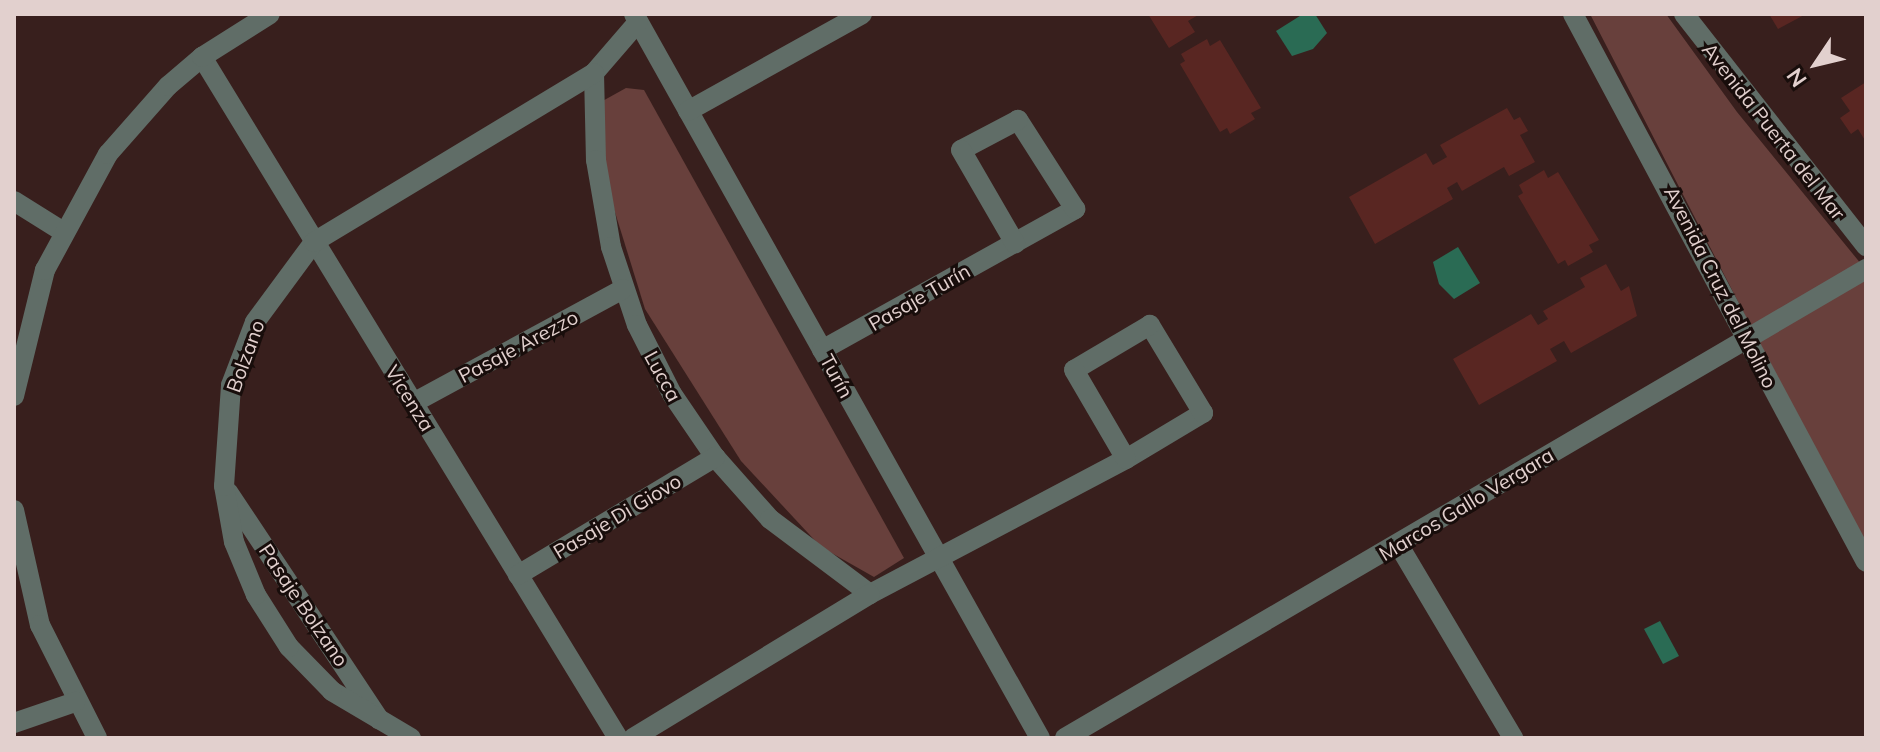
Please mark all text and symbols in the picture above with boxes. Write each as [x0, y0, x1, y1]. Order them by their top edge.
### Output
north arrow [1776, 24, 1856, 104]
street label: Avenida Puerta del Mar [1697, 38, 1851, 224]
text: N [1780, 63, 1813, 93]
street label: Avenida Cruz del Molino [1660, 182, 1782, 392]
street label: Pasaje Turín [864, 258, 974, 336]
street label: Pasaje Arezzo [454, 304, 582, 388]
street label: Bolzano [221, 317, 269, 395]
street label: Lucca [639, 347, 687, 405]
street label: Turín [815, 350, 859, 402]
street label: Vicenza [380, 361, 440, 435]
street label: Marcos Gallo Vergara [1374, 442, 1558, 566]
street label: Pasaje Di Giovo [549, 468, 685, 564]
street label: Pasaje Bolzano [254, 539, 354, 671]

